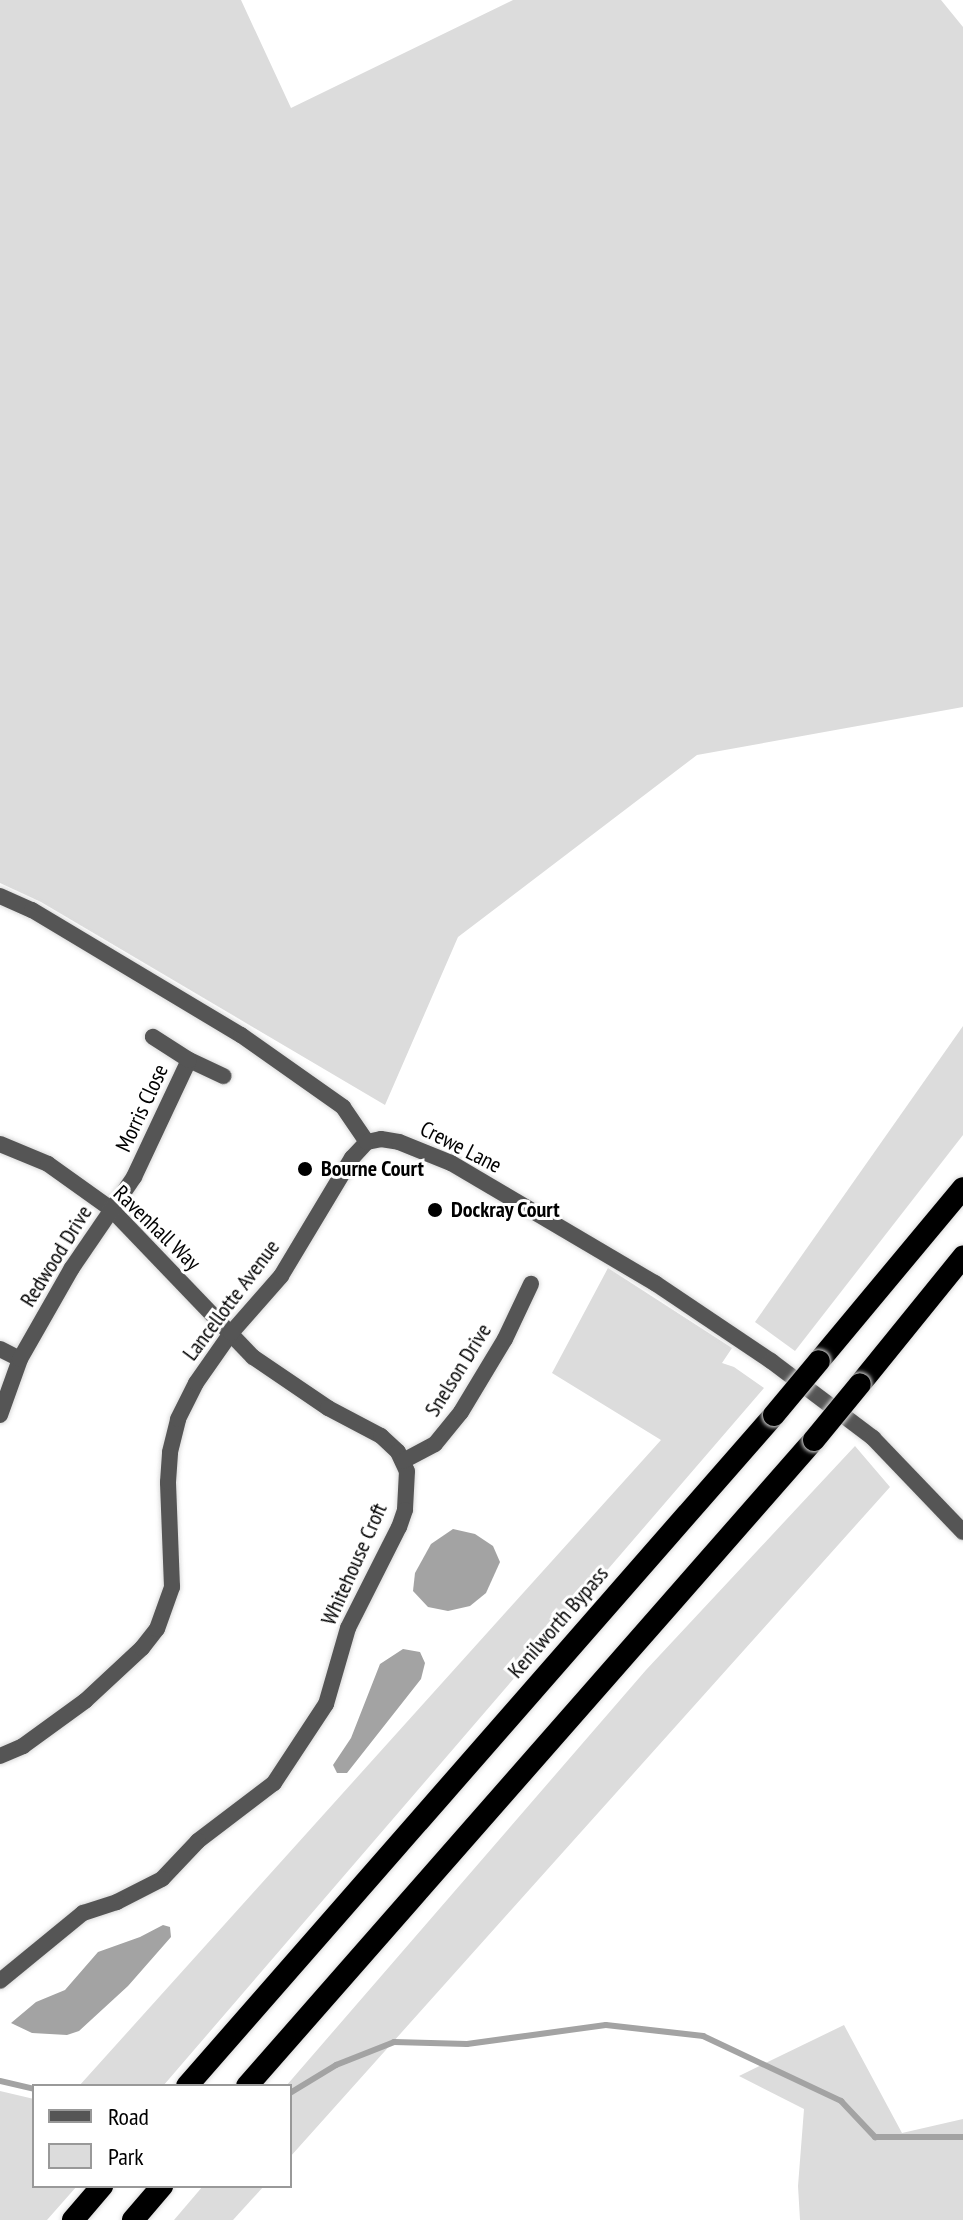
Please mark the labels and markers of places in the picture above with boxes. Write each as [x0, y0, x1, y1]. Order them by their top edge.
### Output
place label: Bourne Court [321, 1156, 424, 1182]
marker: Bourne Court [296, 1160, 314, 1178]
place label: Dockray Court [451, 1197, 561, 1223]
marker: Dockray Court [426, 1201, 444, 1219]

